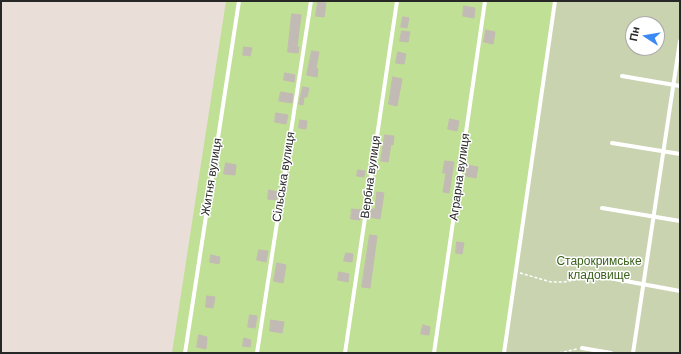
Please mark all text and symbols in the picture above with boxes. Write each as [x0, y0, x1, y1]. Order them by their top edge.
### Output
north arrow [625, 16, 665, 56]
text: Пн [627, 25, 642, 42]
street label: Сільська вулиця [270, 131, 298, 223]
street label: Аграрна вулиця [447, 132, 473, 222]
street label: Вербна вулиця [358, 135, 384, 219]
street label: Житня вулиця [199, 137, 225, 217]
park label: Старокримське кладовище [556, 255, 642, 283]

